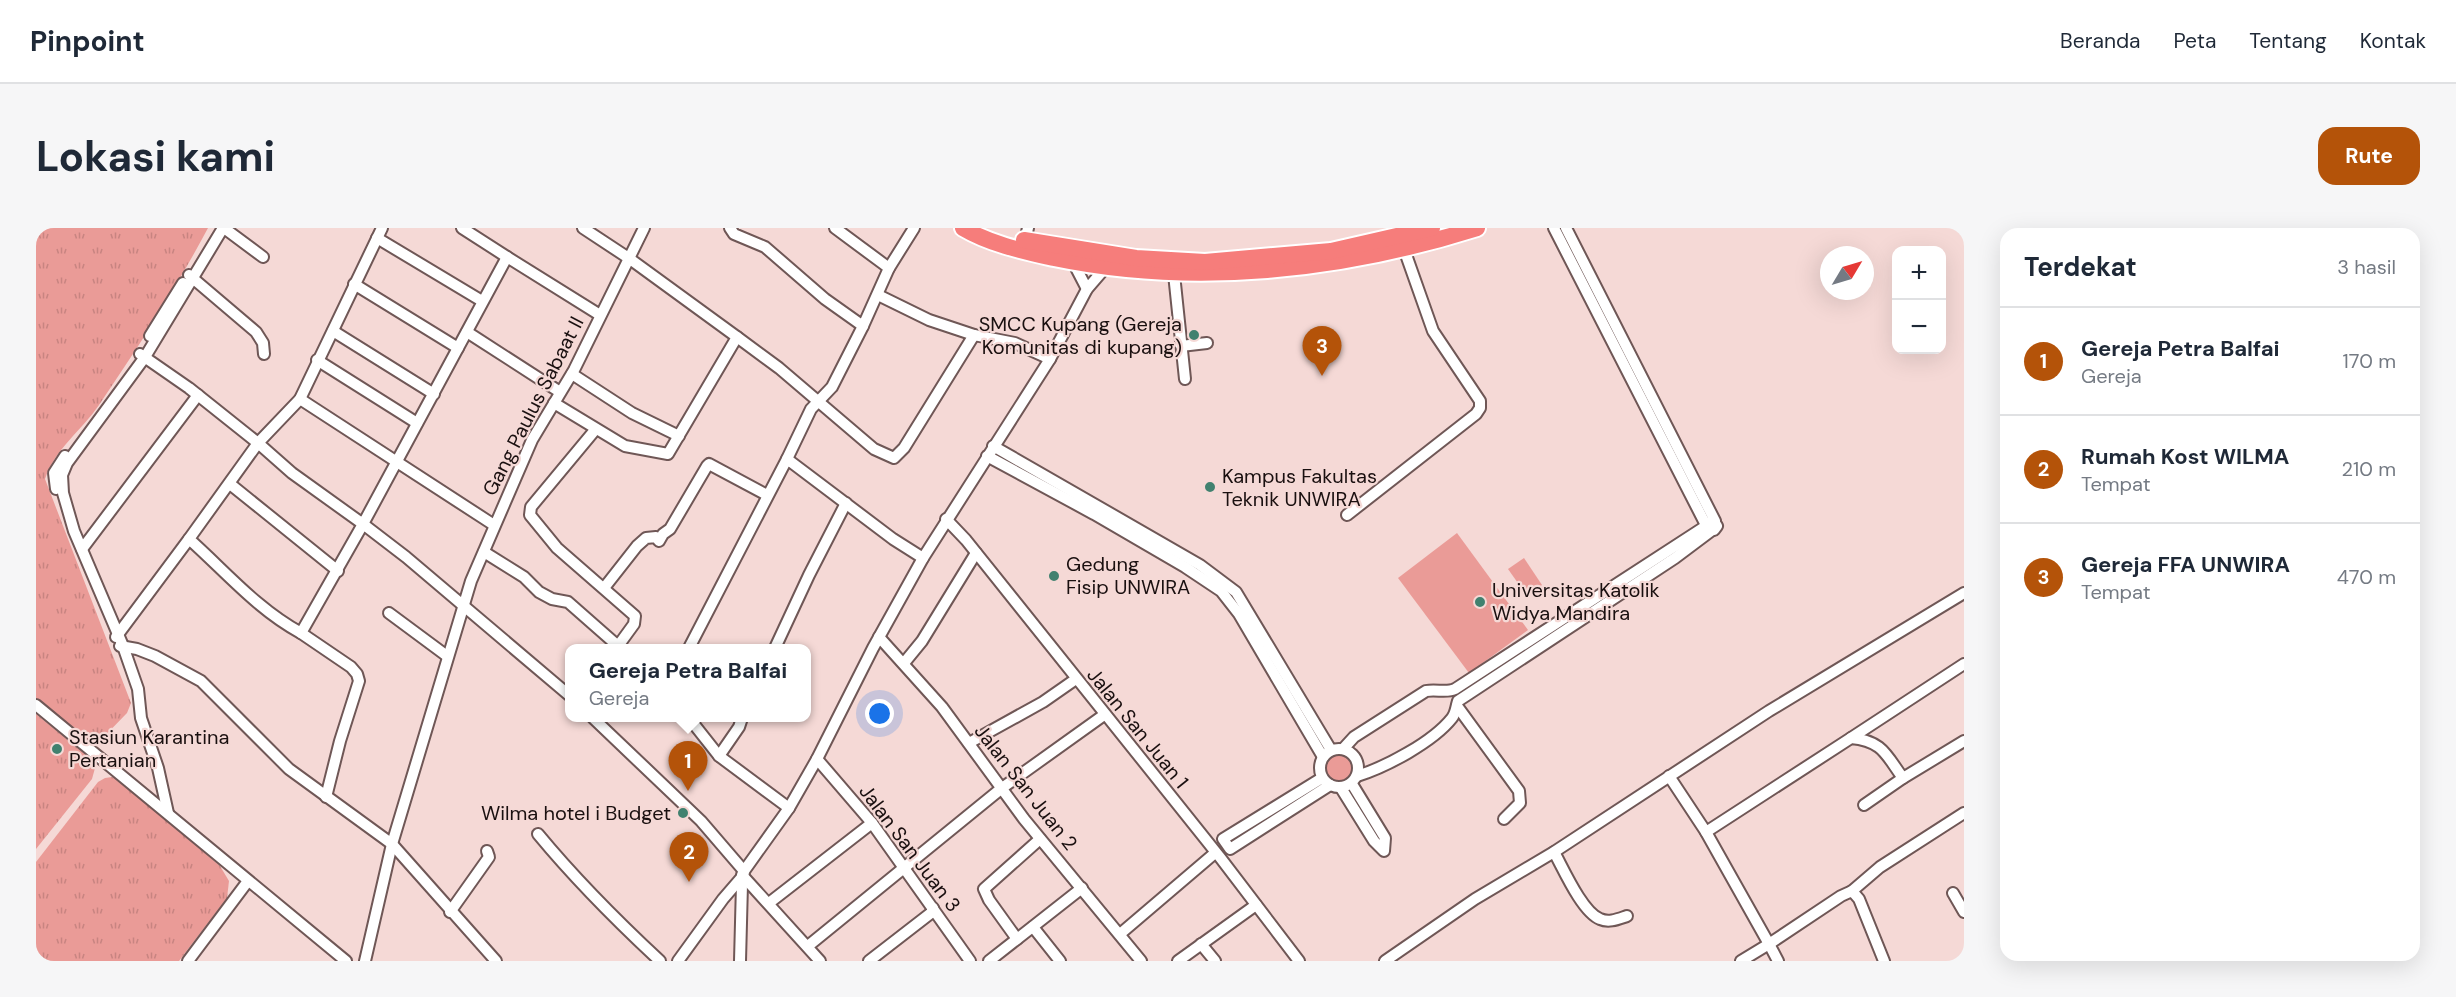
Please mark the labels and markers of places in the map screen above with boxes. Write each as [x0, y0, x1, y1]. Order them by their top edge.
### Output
place label: SMCC Kupang (Gereja Komunitas di kupang) [979, 311, 1182, 360]
pin: 3 [1302, 326, 1342, 376]
marker: SMCC Kupang (Gereja Komunitas di kupang) [1187, 328, 1201, 342]
place label: Kampus Fakultas Teknik UNWIRA [1222, 463, 1377, 512]
marker: Kampus Fakultas Teknik UNWIRA [1203, 480, 1217, 494]
place label: Gedung Fisip UNWIRA [1066, 551, 1190, 600]
marker: Gedung Fisip UNWIRA [1047, 569, 1061, 583]
place label: Universitas Katolik Widya Mandira [1492, 577, 1660, 626]
marker: Universitas Katolik Widya Mandira [1473, 595, 1487, 609]
place label: Stasiun Karantina Pertanian [69, 724, 229, 773]
marker: Stasiun Karantina Pertanian [50, 742, 64, 756]
pin: 1 [668, 742, 708, 791]
place label: Wilma hotel i Budget [481, 800, 671, 826]
marker: Wilma hotel i Budget [676, 806, 690, 820]
pin: 2 [670, 832, 708, 882]

